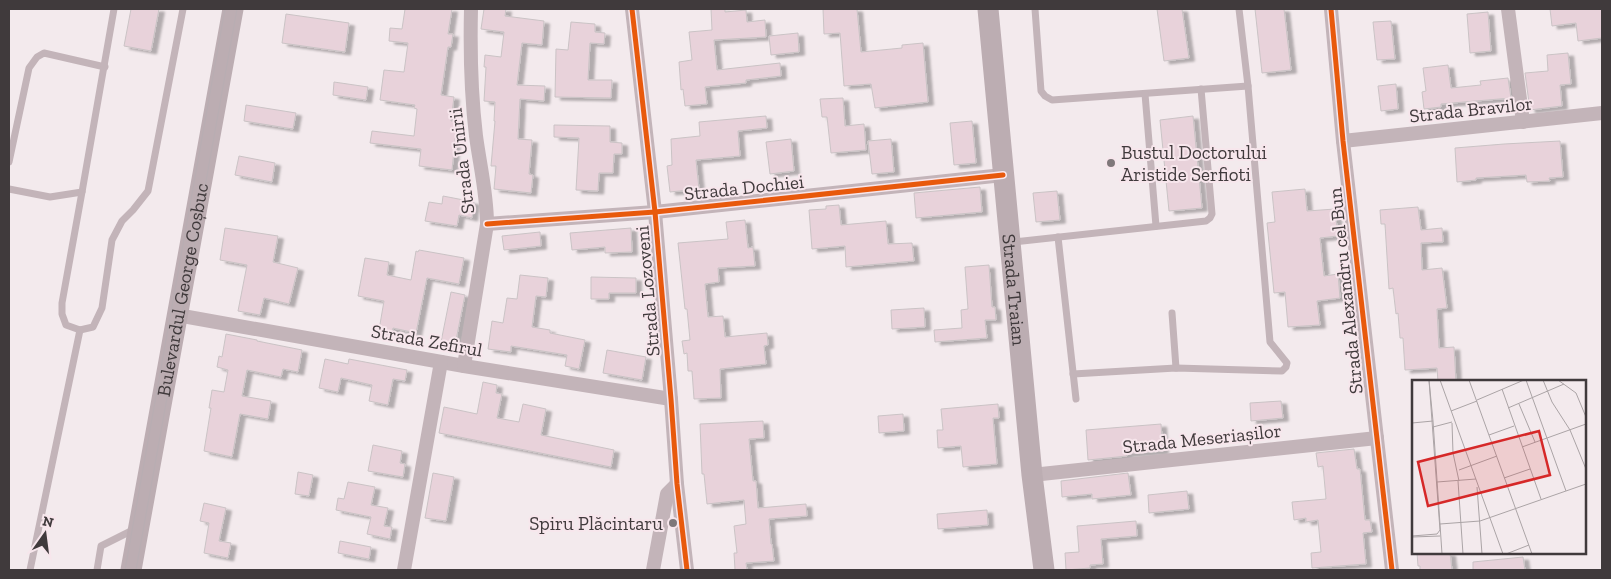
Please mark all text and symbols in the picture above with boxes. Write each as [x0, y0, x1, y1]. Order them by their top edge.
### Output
street label: Strada Bravilor [1408, 92, 1534, 127]
street label: Strada Unirii [444, 107, 479, 215]
place label: Bustul Doctorului Aristide Serfioti [1121, 141, 1267, 186]
marker: Bustul Doctorului Aristide Serfioti [1105, 157, 1117, 169]
street label: Strada Dochiei [683, 170, 805, 205]
street label: Bulevardul George Coșbuc [152, 181, 213, 398]
street label: Strada Alexandru cel Bun [1323, 187, 1368, 395]
street label: Strada Lozoveni [630, 225, 665, 357]
street label: Strada Traian [997, 233, 1031, 347]
street label: Strada Zefirul [369, 319, 484, 362]
inset map [1412, 380, 1586, 554]
street label: Strada Meseriașilor [1121, 419, 1283, 458]
north arrow [20, 509, 70, 559]
text: N [41, 512, 56, 531]
place label: Spiru Plăcintaru [529, 512, 663, 535]
marker: Spiru Plăcintaru [667, 517, 679, 529]

